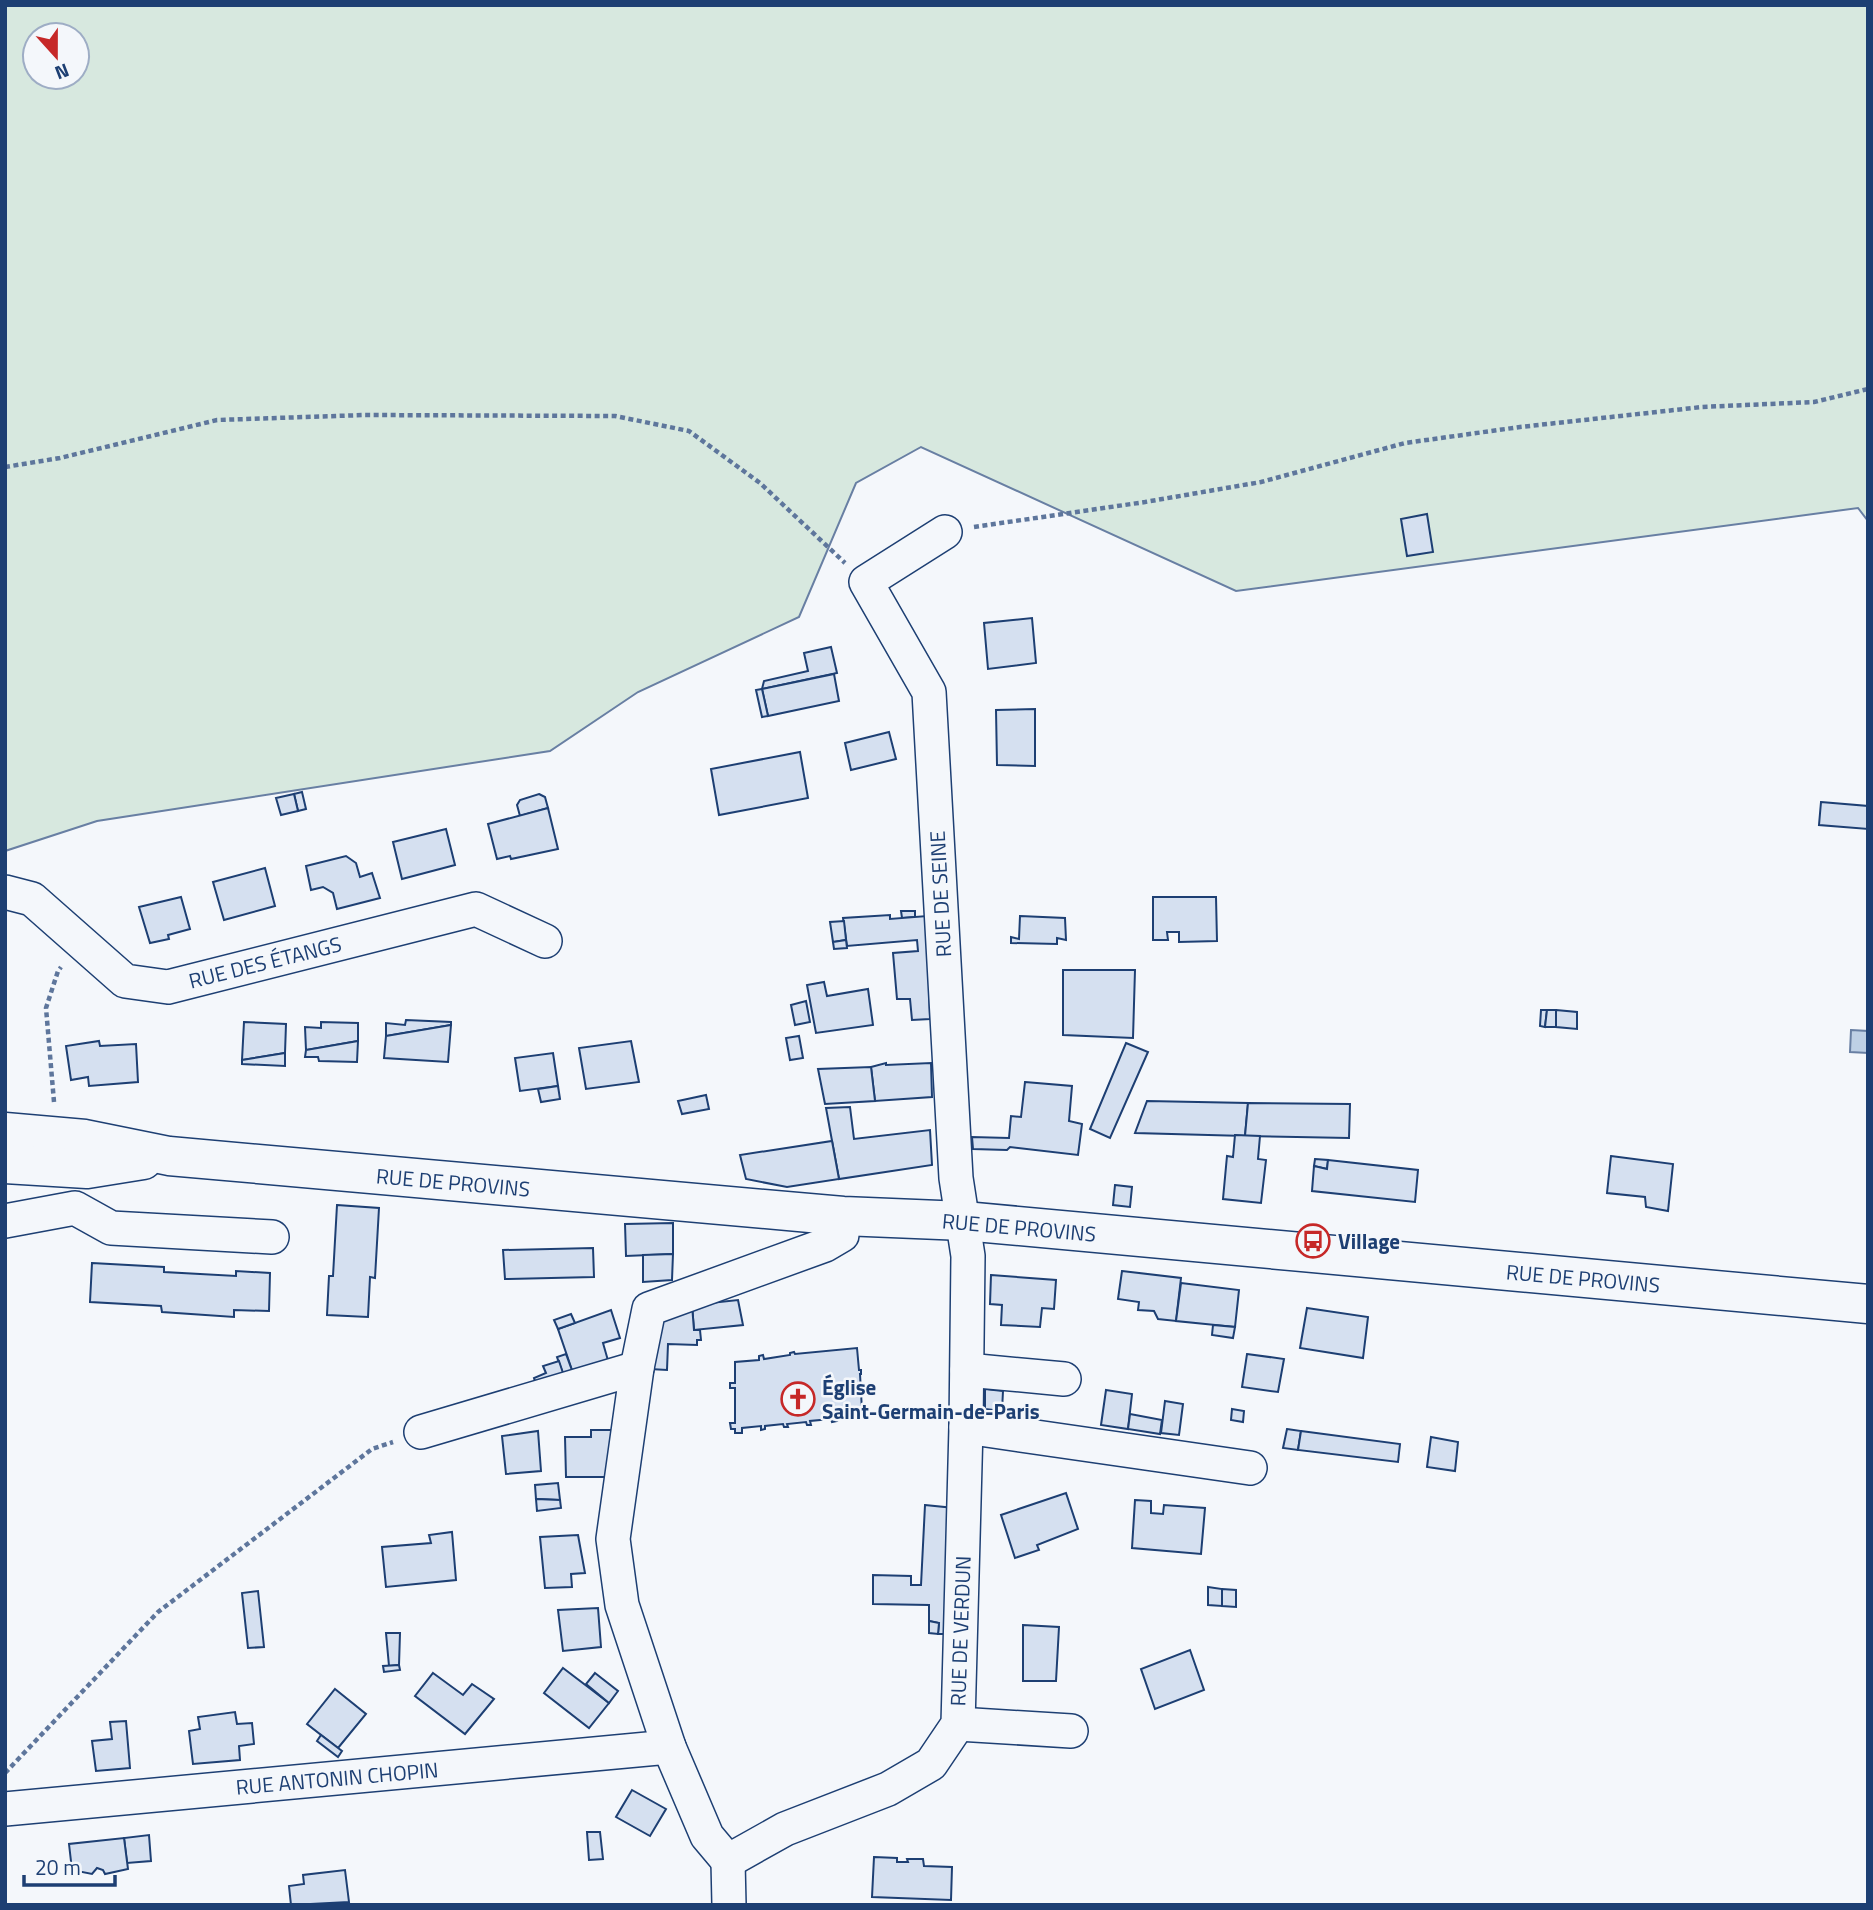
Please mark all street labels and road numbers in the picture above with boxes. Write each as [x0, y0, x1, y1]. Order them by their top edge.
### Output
street label: RUE DE SEINE [921, 830, 959, 958]
street label: RUE DES ÉTANGS [185, 928, 345, 996]
street label: RUE DE PROVINS [375, 1159, 531, 1205]
street label: RUE DE PROVINS [941, 1204, 1097, 1250]
street label: RUE DE PROVINS [1505, 1255, 1661, 1301]
street label: RUE DE VERDUN [941, 1555, 979, 1707]
street label: RUE ANTONIN CHOPIN [234, 1753, 440, 1803]

